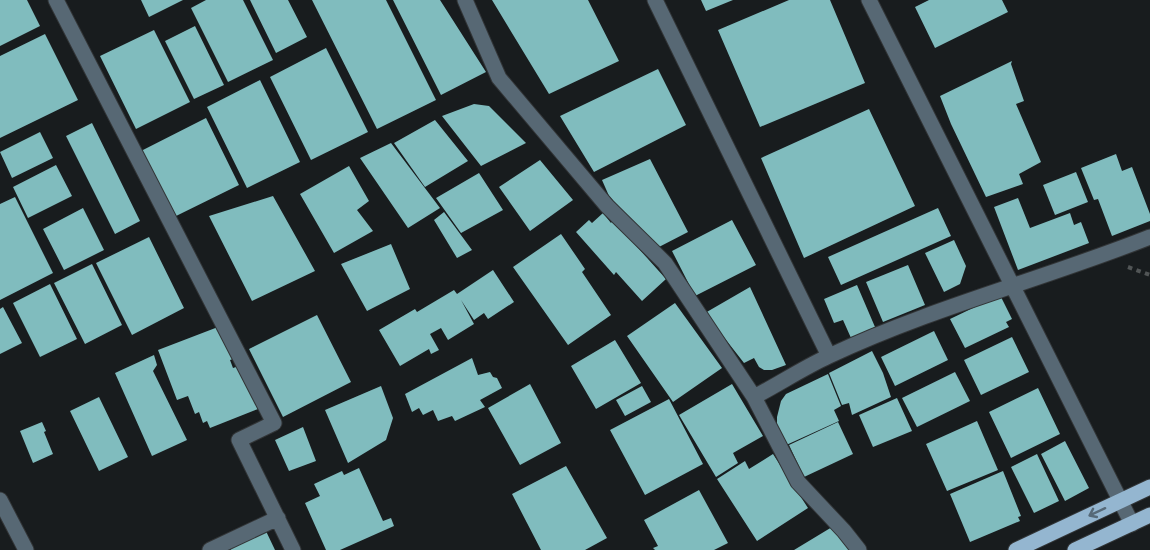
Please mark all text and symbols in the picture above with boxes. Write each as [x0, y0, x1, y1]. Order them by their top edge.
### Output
one-way arrow [1089, 506, 1107, 518]

